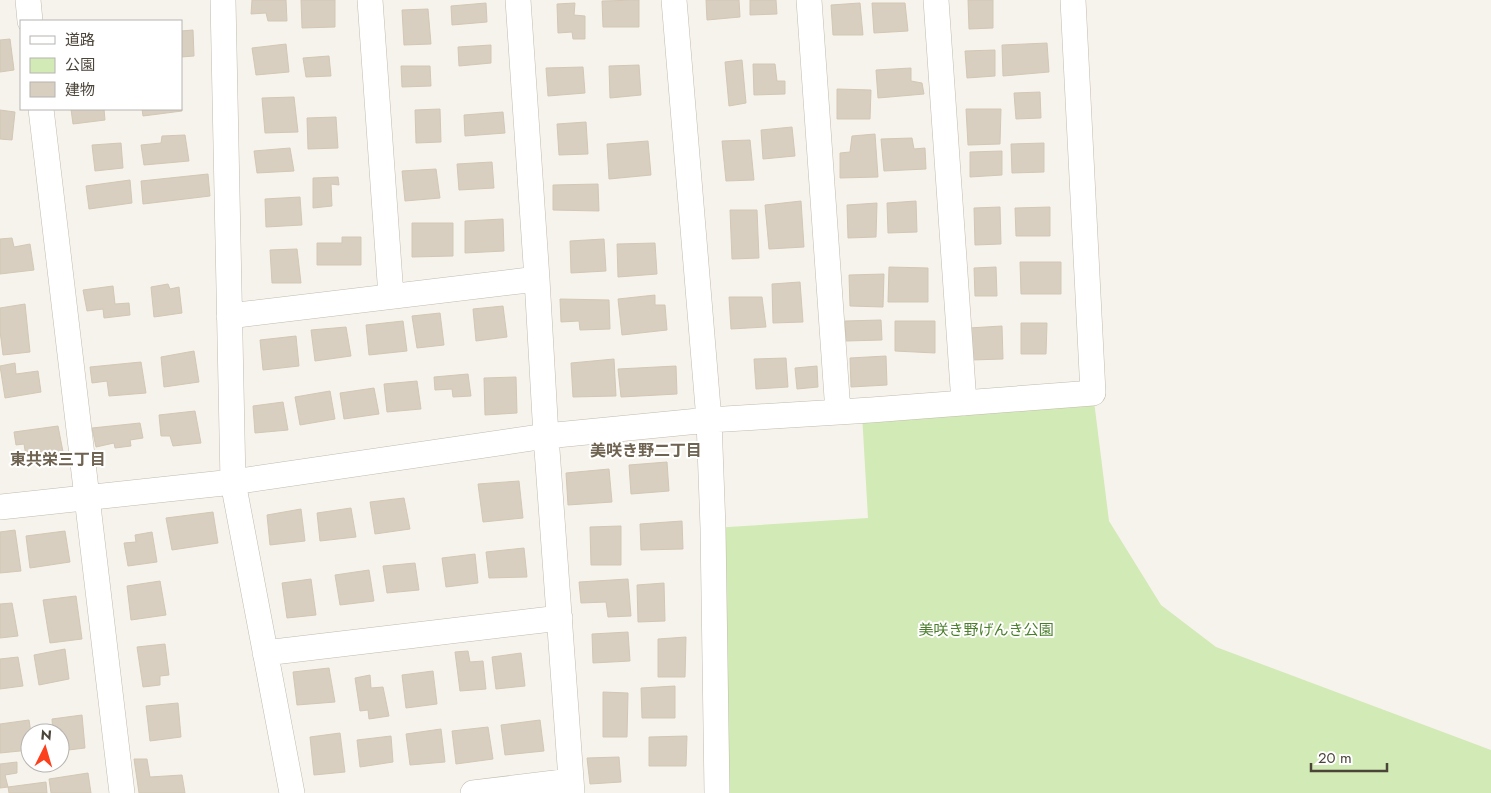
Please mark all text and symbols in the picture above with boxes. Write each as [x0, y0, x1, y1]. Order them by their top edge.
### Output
legend [20, 20, 182, 110]
text: 道路 [65, 29, 95, 51]
text: 公園 [65, 54, 95, 76]
text: 建物 [65, 79, 95, 101]
district label: 美咲き野二丁目 [590, 439, 702, 462]
district label: 東共栄三丁目 [10, 448, 106, 471]
park label: 美咲き野げんき公園 [918, 619, 1054, 641]
north arrow [20, 723, 70, 773]
text: N [40, 725, 53, 745]
scale bar [1311, 740, 1387, 772]
text: 20 m [1318, 747, 1352, 769]

